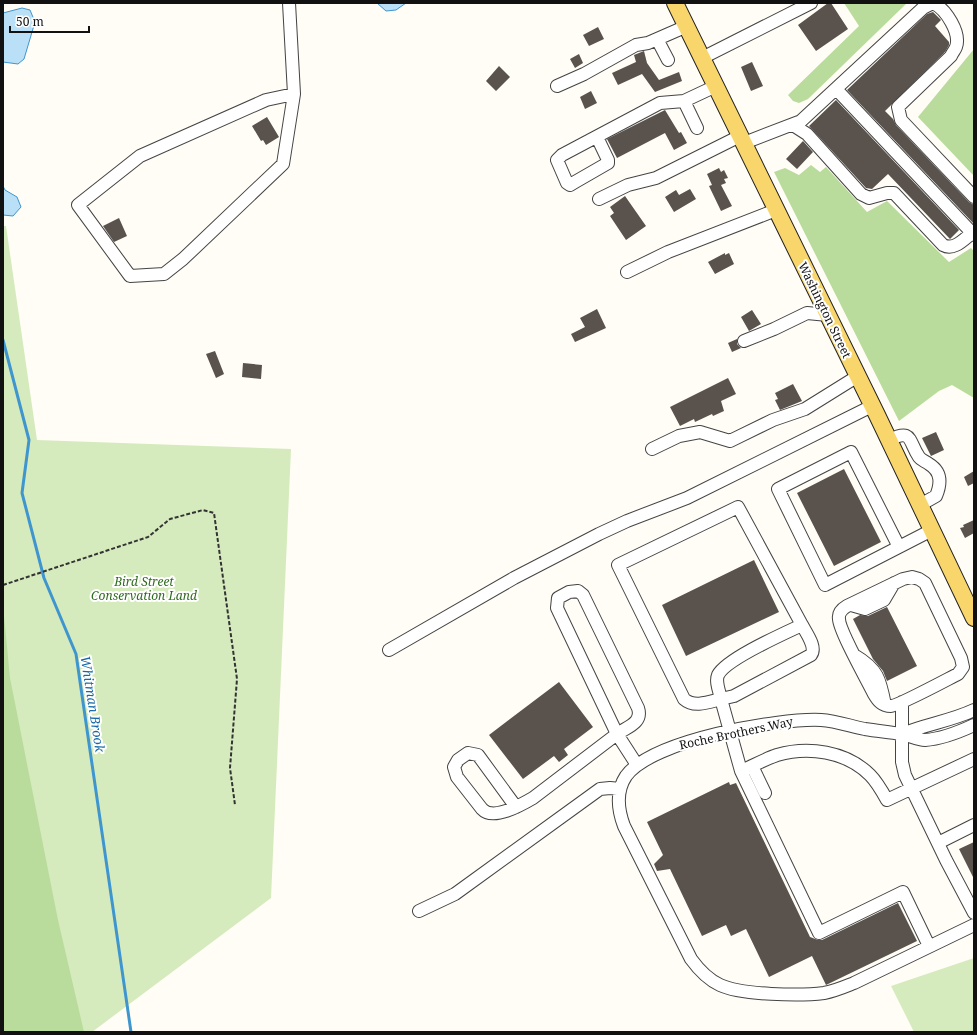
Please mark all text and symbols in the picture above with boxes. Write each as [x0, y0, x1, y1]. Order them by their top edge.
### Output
scale bar [10, 8, 89, 34]
text: 50 m [16, 13, 44, 30]
street label: Washington Street [794, 259, 856, 361]
park label: Bird Street Conservation Land [91, 573, 197, 604]
water label: Whitman Brook [77, 655, 110, 754]
street label: Roche Brothers Way [678, 713, 795, 753]

